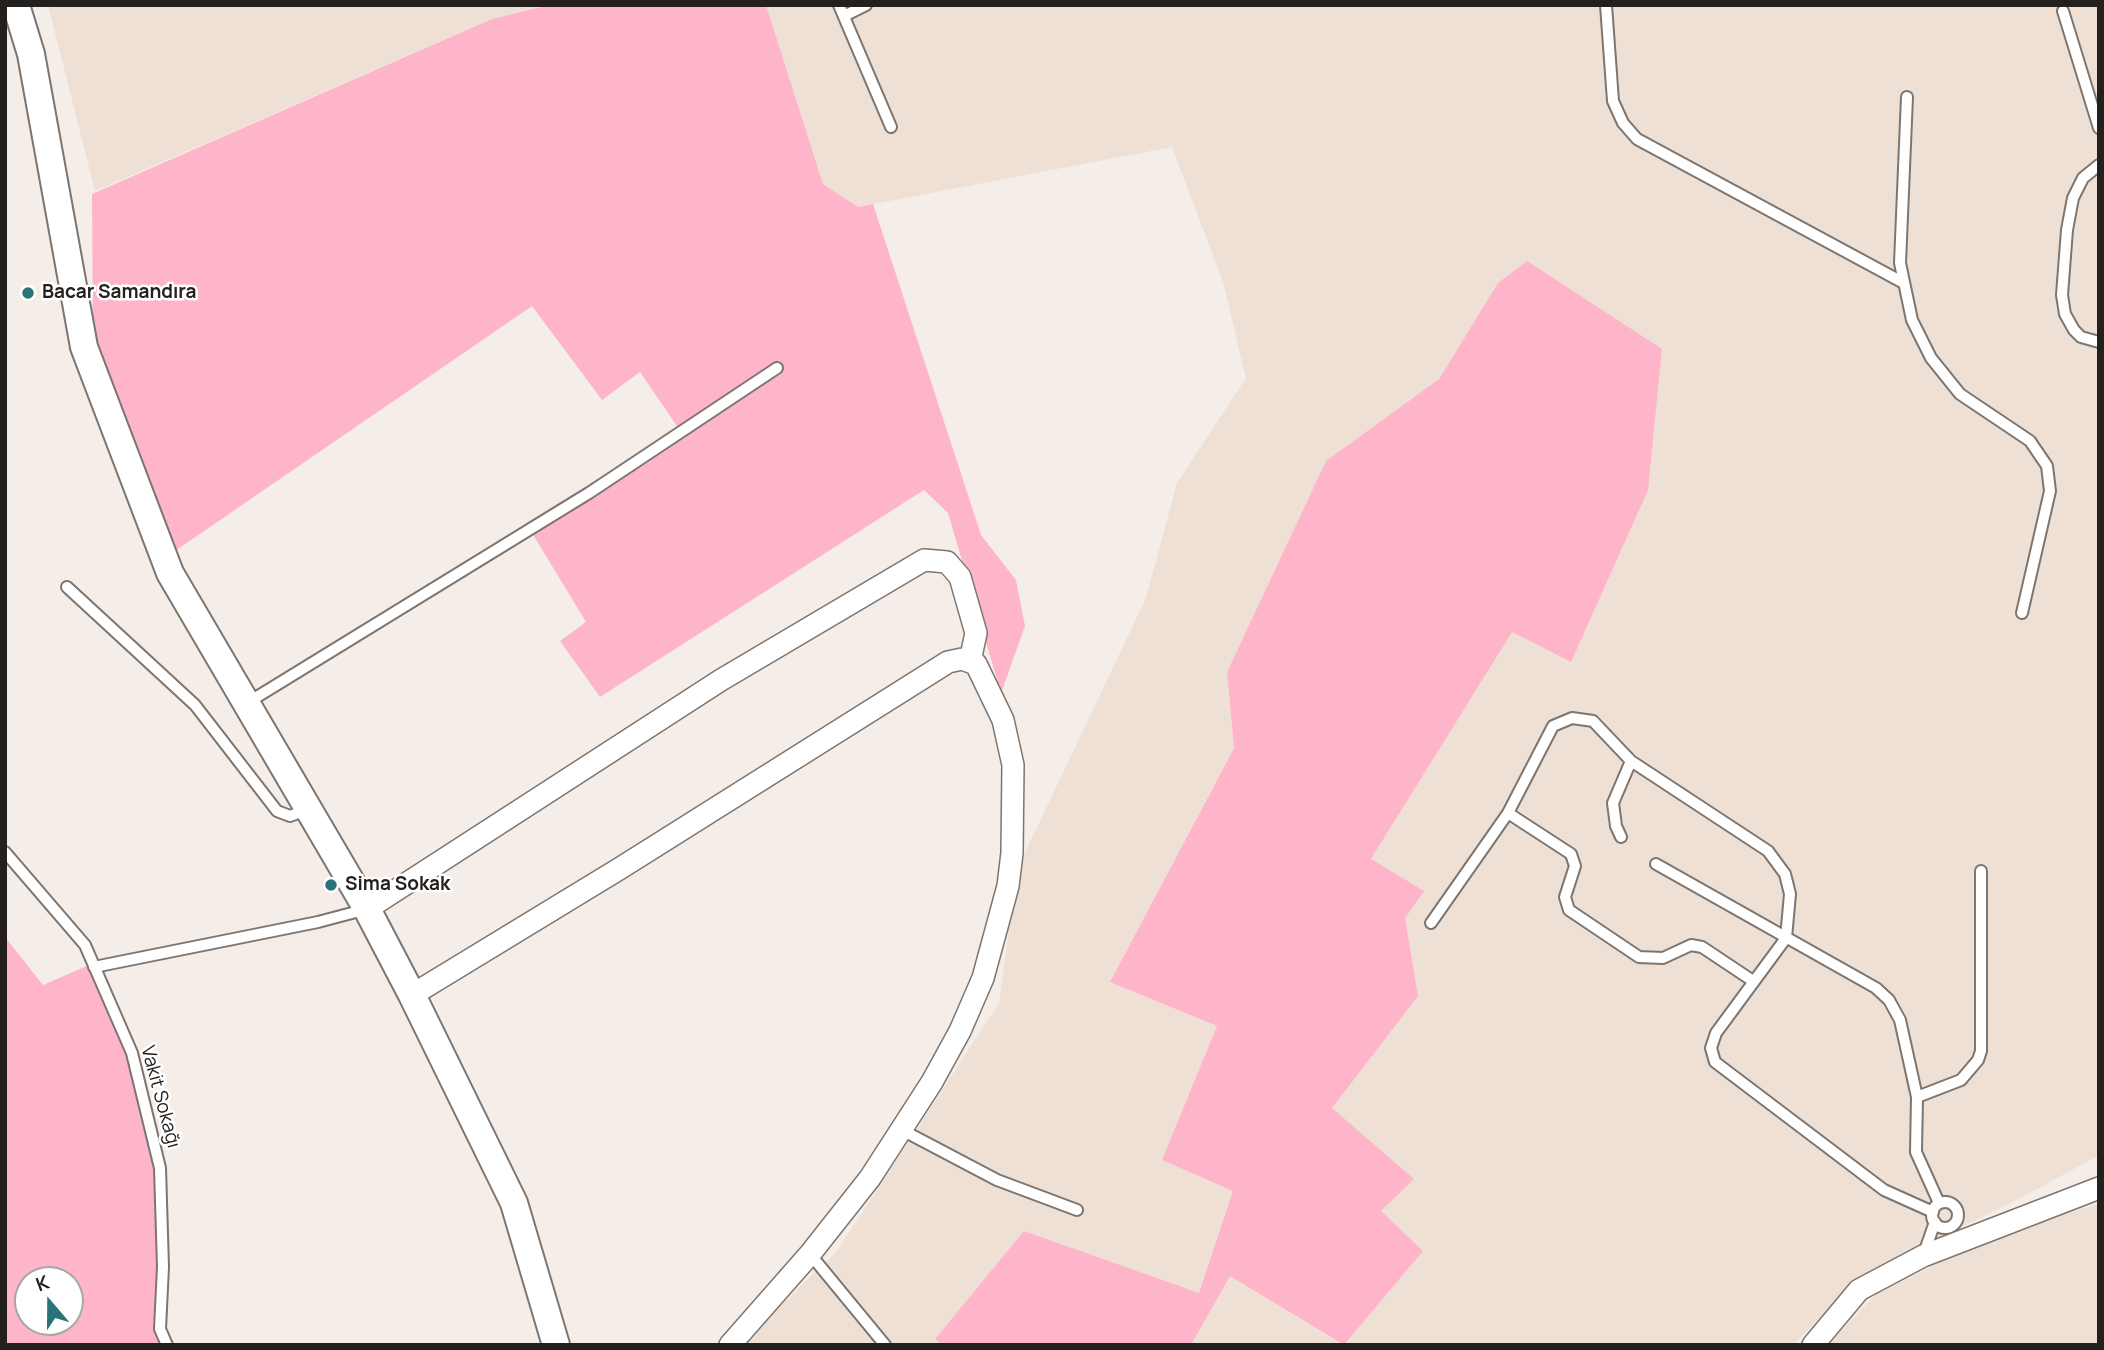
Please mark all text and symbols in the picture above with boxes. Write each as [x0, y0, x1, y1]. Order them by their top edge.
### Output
place label: Bacar Samandıra [42, 282, 197, 304]
marker: Bacar Samandıra [20, 285, 36, 301]
place label: Sima Sokak [345, 874, 450, 896]
marker: Sima Sokak [323, 877, 339, 893]
street label: Vakit Sokağı [135, 1043, 185, 1151]
north arrow [14, 1266, 84, 1336]
text: K [32, 1269, 53, 1297]

